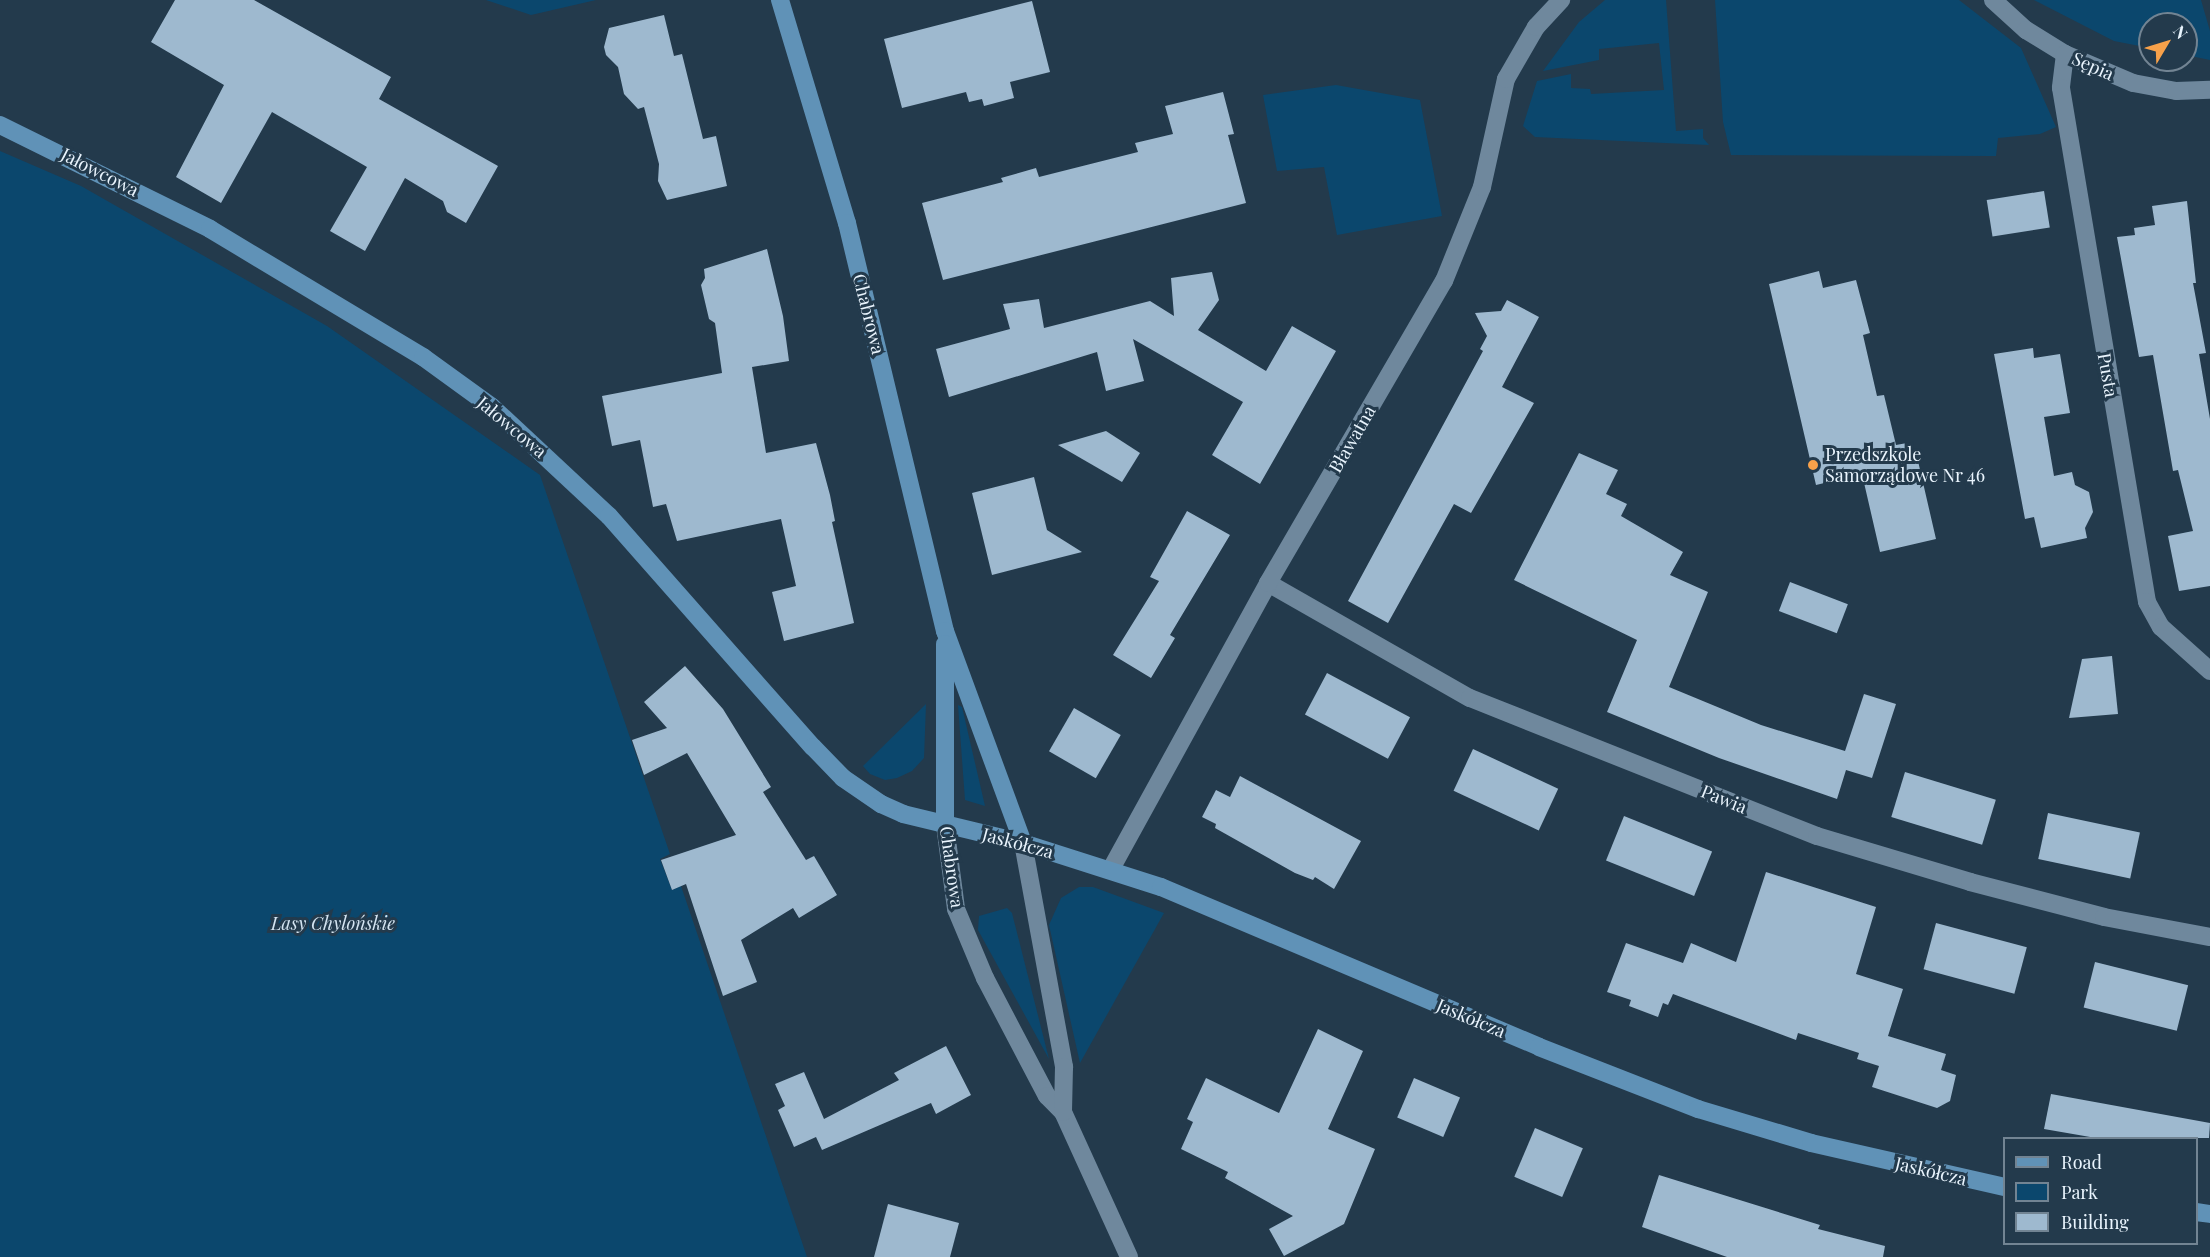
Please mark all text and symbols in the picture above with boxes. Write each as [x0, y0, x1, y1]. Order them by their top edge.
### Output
north arrow [2138, 12, 2198, 72]
text: N [2169, 21, 2193, 43]
street label: Sępia [2069, 47, 2117, 85]
street label: Jałowcowa [58, 143, 142, 201]
street label: Chabrowa [849, 272, 889, 356]
street label: Pusta [2094, 351, 2122, 399]
street label: Jałowcowa [473, 392, 551, 462]
street label: Bławatna [1324, 402, 1380, 476]
place label: Przedszkole Samorządowe Nr 46 [1825, 444, 1986, 486]
marker: Przedszkole Samorządowe Nr 46 [1806, 458, 1820, 472]
street label: Pawia [1698, 780, 1750, 818]
street label: Jaskółcza [980, 823, 1056, 863]
street label: Chabrowa [936, 825, 968, 909]
park label: Lasy Chylońskie [271, 912, 395, 934]
street label: Jaskółcza [1433, 994, 1509, 1042]
legend [2003, 1137, 2198, 1245]
text: Road [2061, 1150, 2102, 1174]
street label: Jaskółcza [1893, 1152, 1969, 1190]
text: Park [2061, 1180, 2098, 1204]
text: Building [2061, 1210, 2129, 1234]

